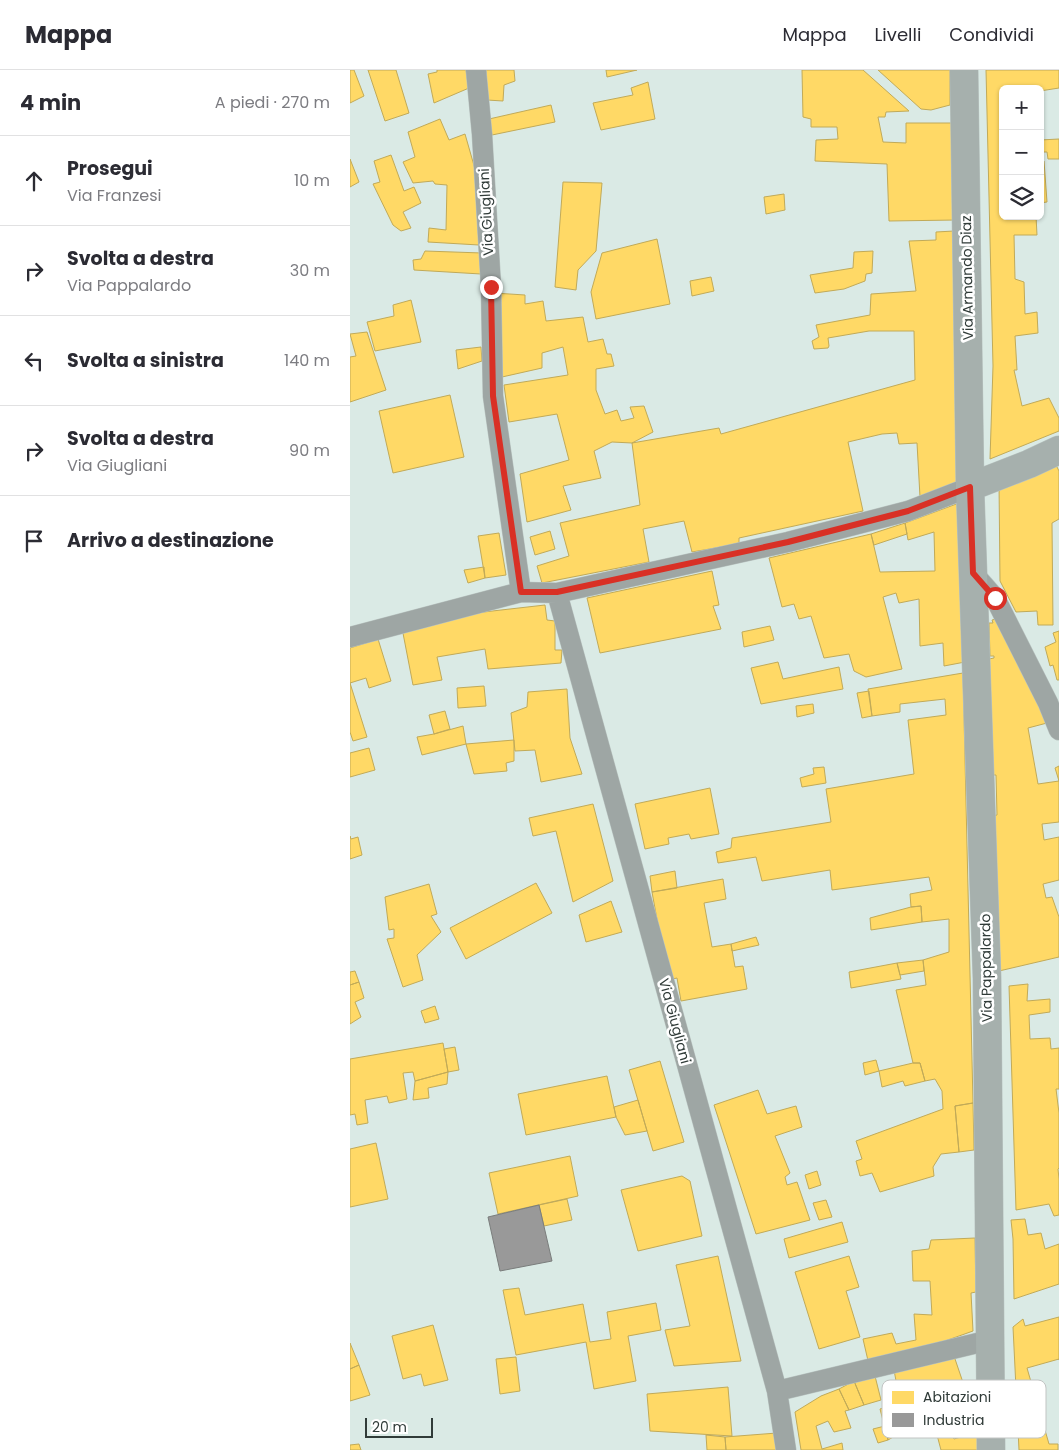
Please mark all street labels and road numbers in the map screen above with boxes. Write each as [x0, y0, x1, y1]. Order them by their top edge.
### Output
street label: Via Giugliani [474, 168, 498, 256]
street label: Via Armando Diaz [956, 215, 978, 341]
street label: Via Pappalardo [975, 913, 997, 1022]
street label: Via Giugliani [654, 976, 696, 1066]

